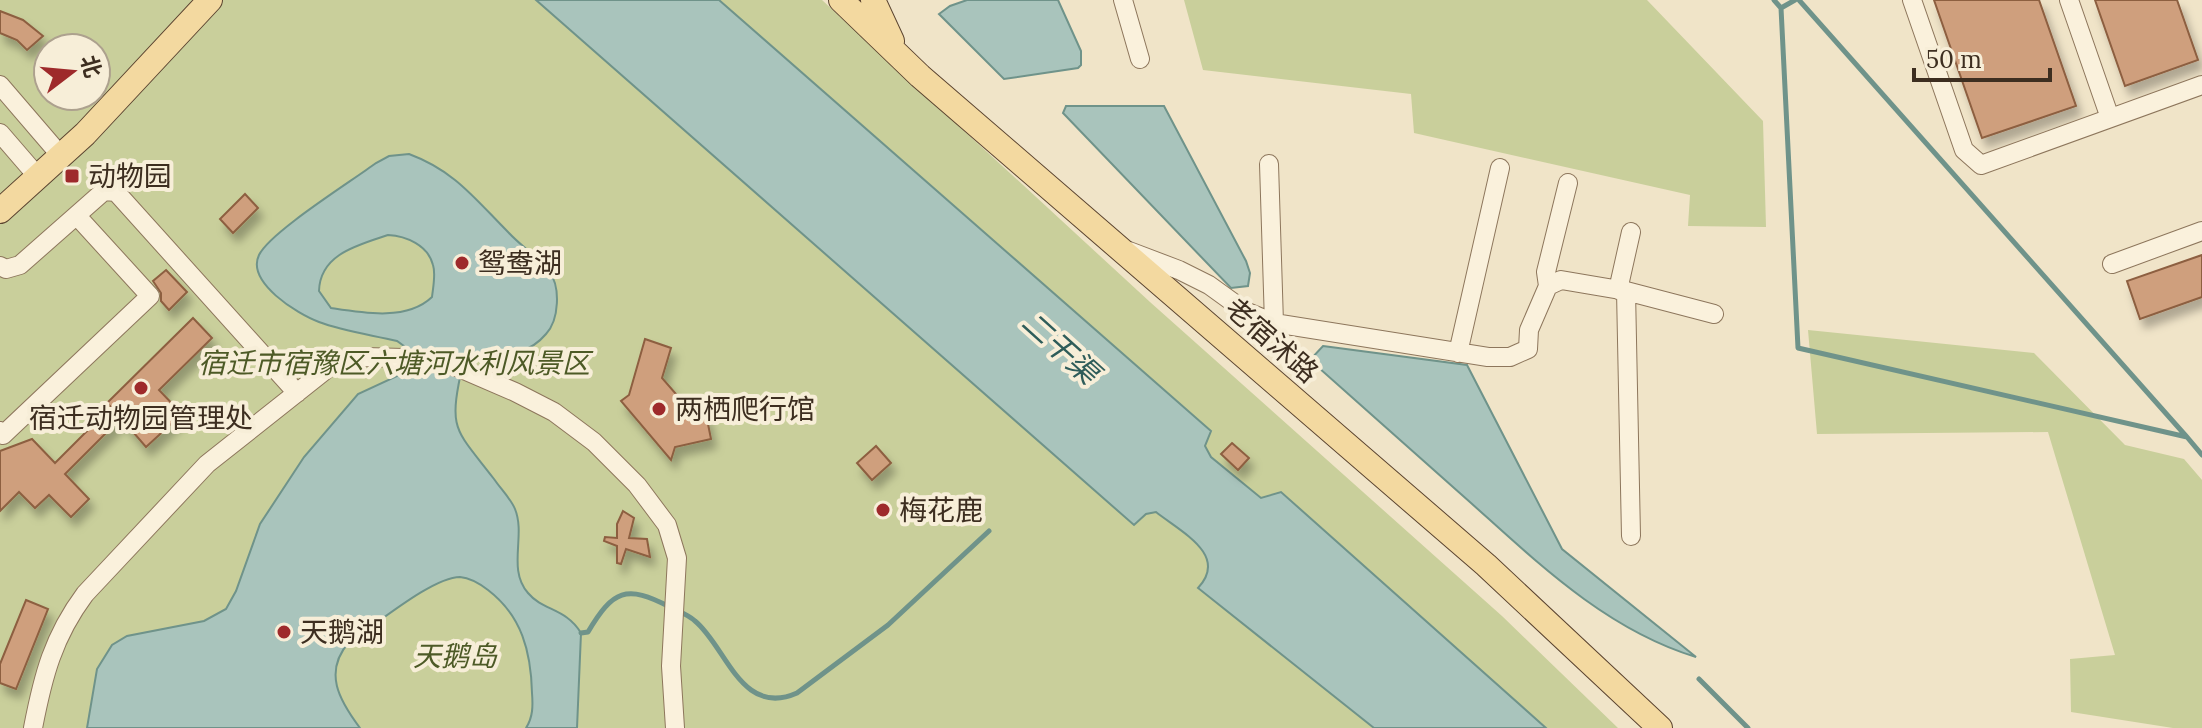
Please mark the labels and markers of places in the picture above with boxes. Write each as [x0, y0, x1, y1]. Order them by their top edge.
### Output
place label: 动物园 [88, 158, 172, 194]
marker: 动物园 [63, 167, 81, 185]
place label: 鸳鸯湖 [478, 245, 562, 281]
marker: 鸳鸯湖 [453, 254, 471, 272]
marker: 宿迁动物园管理处 [132, 379, 150, 397]
place label: 两栖爬行馆 [675, 391, 815, 427]
place label: 宿迁动物园管理处 [29, 400, 253, 436]
marker: 两栖爬行馆 [650, 400, 668, 418]
place label: 梅花鹿 [899, 492, 983, 528]
marker: 梅花鹿 [874, 501, 892, 519]
place label: 天鹅湖 [300, 614, 384, 650]
marker: 天鹅湖 [275, 623, 293, 641]

